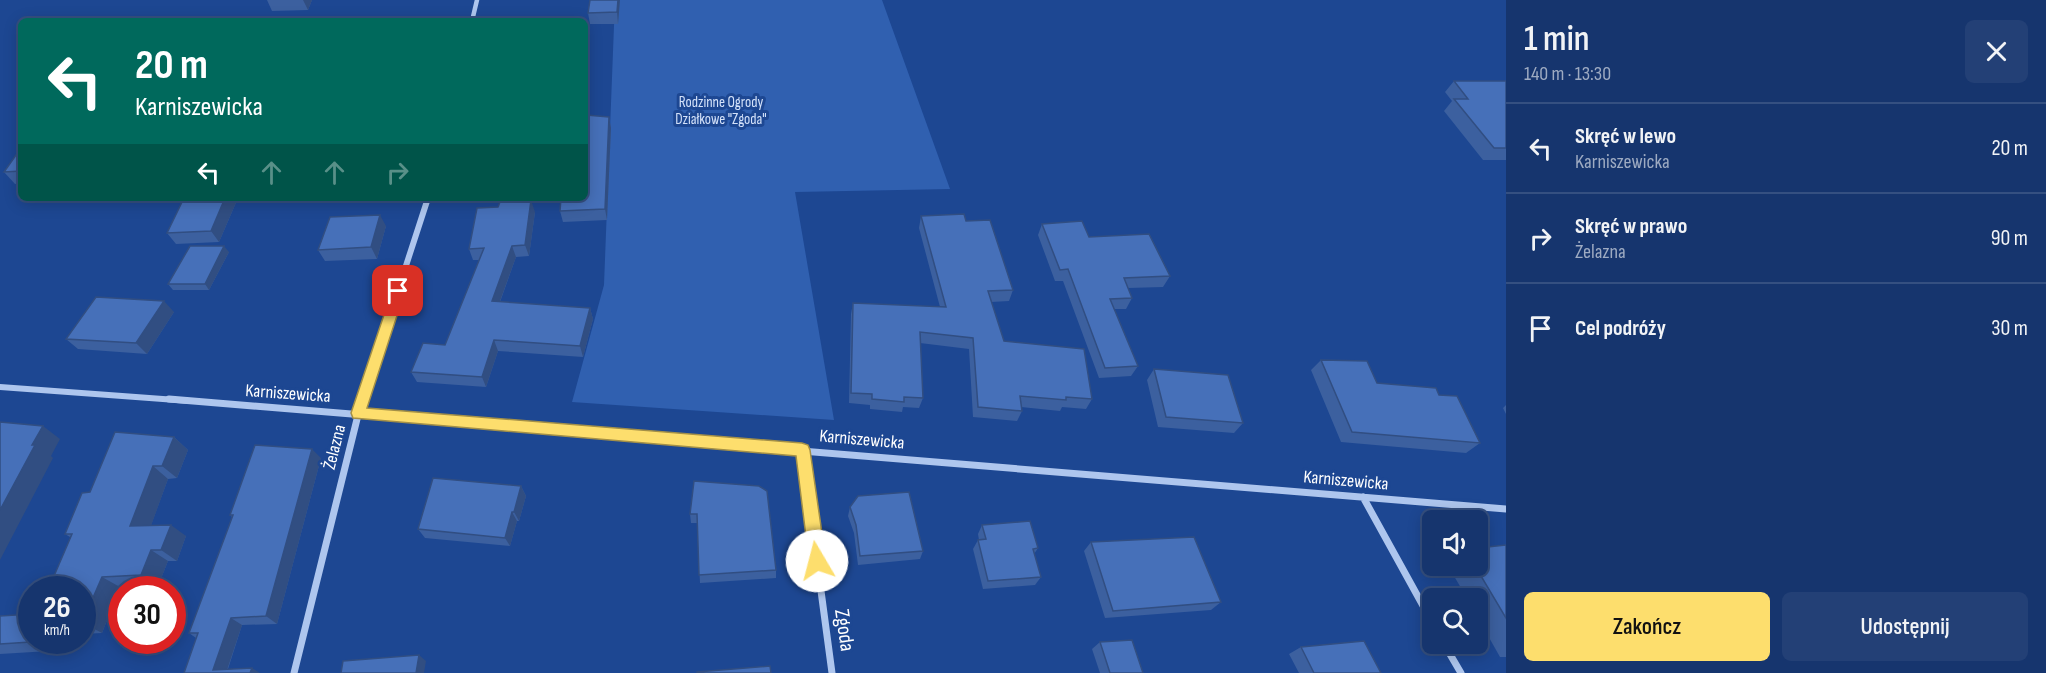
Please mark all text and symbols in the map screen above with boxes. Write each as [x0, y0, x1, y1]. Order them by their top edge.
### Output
text: 1 min [1524, 18, 1589, 61]
button: close [1965, 20, 2028, 83]
text: 20 m [135, 40, 208, 91]
icon: left [36, 42, 114, 120]
text: 140 m · 13:30 [1524, 62, 1611, 86]
text: Karniszewicka [135, 91, 263, 123]
park label: Rodzinne Ogrody Działkowe "Zgoda" [675, 93, 767, 129]
text: Skręć w lewo [1575, 123, 1676, 150]
icon: left [1524, 132, 1557, 165]
text: 20 m [1992, 135, 2028, 162]
text: Karniszewicka [1575, 150, 1670, 174]
icon: left [192, 156, 225, 189]
icon: ahead [255, 156, 288, 189]
icon: ahead [318, 156, 351, 189]
icon: right [381, 156, 414, 189]
text: Skręć w prawo [1575, 213, 1687, 240]
icon: right [1524, 222, 1557, 255]
text: 90 m [1991, 225, 2028, 252]
text: Żelazna [1575, 240, 1626, 264]
pin [372, 265, 423, 316]
icon: arrive [381, 274, 414, 307]
icon: arrive [1524, 312, 1557, 345]
text: Cel podróży [1575, 315, 1666, 342]
text: 30 m [1991, 315, 2028, 342]
street label: Karniszewicka [245, 380, 331, 407]
street label: Żelazna [319, 422, 350, 472]
street label: Karniszewicka [819, 425, 905, 454]
street label: Karniszewicka [1303, 466, 1389, 495]
map controls [1422, 510, 1488, 654]
button: sound [1422, 510, 1488, 576]
position arrow [785, 529, 849, 593]
speed limit sign: 30 [108, 576, 186, 654]
button: search [1422, 588, 1488, 654]
text: 26 [43, 590, 71, 626]
button: Zakończ [1524, 592, 1770, 661]
button: Udostępnij [1782, 592, 2028, 661]
street label: Zgoda [829, 607, 860, 653]
text: km/h [44, 621, 70, 640]

